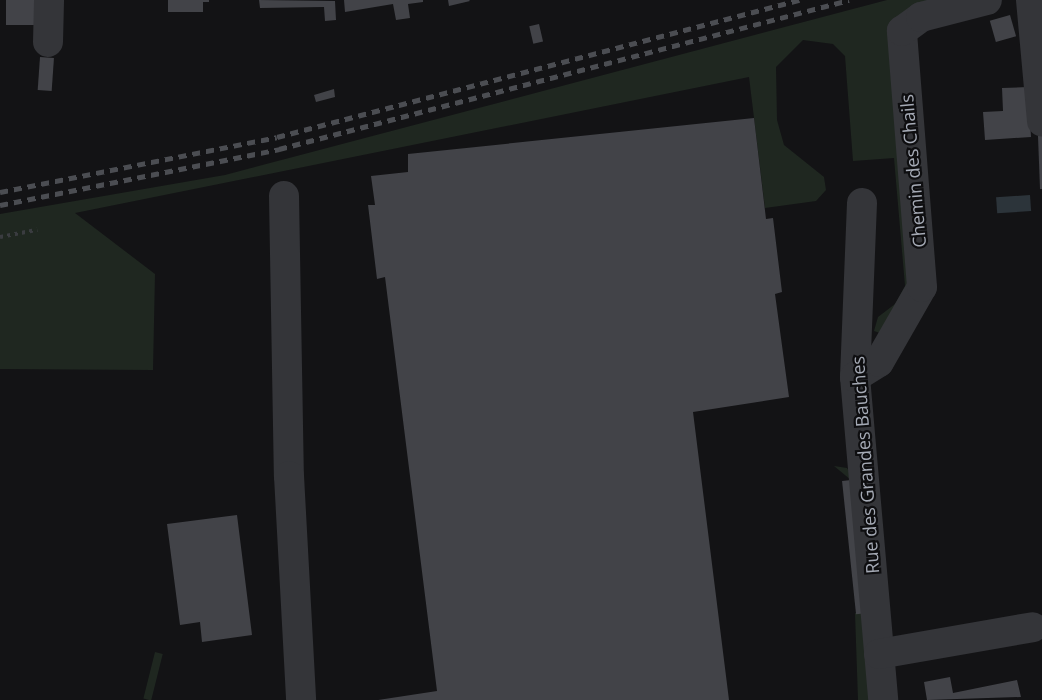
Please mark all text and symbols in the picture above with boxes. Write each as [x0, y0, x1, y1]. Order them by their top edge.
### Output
street label: Chemin des Chails [896, 93, 930, 249]
street label: Rue des Grandes Bauches [847, 355, 883, 575]

